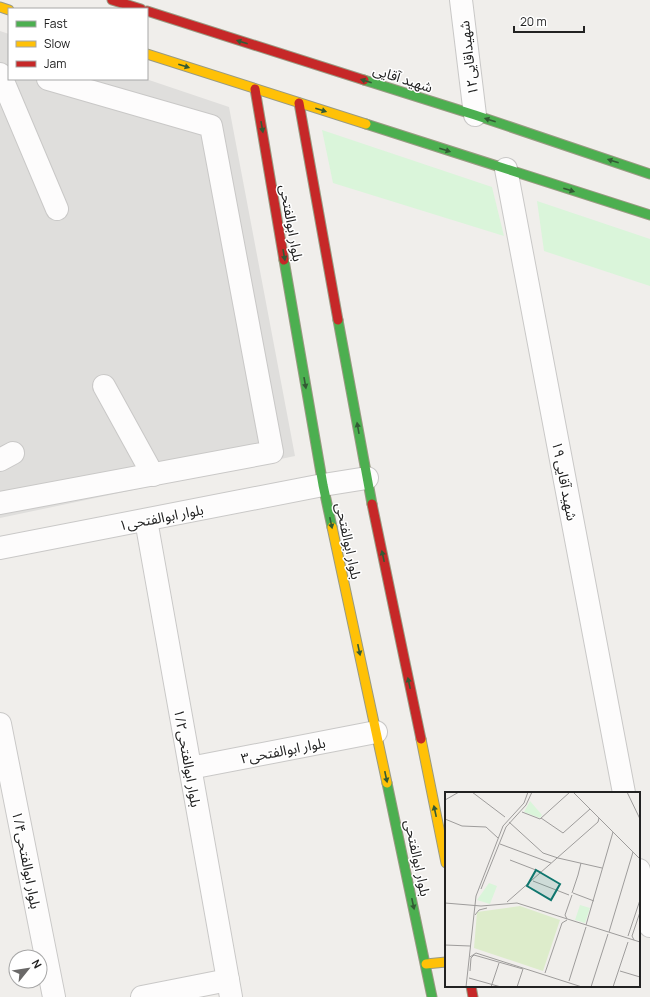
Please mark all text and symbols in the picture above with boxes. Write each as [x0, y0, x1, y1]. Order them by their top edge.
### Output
legend [8, 8, 148, 80]
scale bar [514, 8, 584, 34]
text: 20 m [520, 13, 547, 30]
text: Fast [44, 15, 68, 32]
street label: شهیداقایی۱۲ [454, 20, 482, 96]
text: Slow [44, 35, 70, 52]
one-way arrow [235, 38, 247, 44]
text: Jam [44, 55, 66, 72]
street label: شهید آقایی [371, 59, 435, 97]
one-way arrow [178, 63, 190, 69]
one-way arrow [359, 77, 371, 83]
one-way arrow [316, 107, 328, 113]
one-way arrow [483, 117, 495, 123]
one-way arrow [259, 121, 265, 133]
one-way arrow [439, 147, 451, 153]
one-way arrow [607, 158, 619, 164]
street label: بلوار ابوالفتحی [276, 183, 308, 263]
one-way arrow [563, 187, 575, 193]
one-way arrow [281, 249, 287, 261]
one-way arrow [303, 377, 309, 390]
one-way arrow [355, 422, 361, 435]
street label: شهید آقایی ۱۹ [548, 440, 582, 522]
street label: بلوار ابوالفتحی۱ [117, 499, 205, 535]
street label: بلوار ابوالفتحی [332, 501, 366, 581]
one-way arrow [328, 517, 334, 529]
one-way arrow [379, 550, 385, 562]
one-way arrow [356, 644, 362, 656]
one-way arrow [406, 677, 412, 689]
street label: بلوار ابوالفتحی۱/۲ [170, 707, 206, 809]
street label: ۳بلوار ابوالفتحی [239, 732, 327, 768]
one-way arrow [384, 771, 390, 783]
inset map [445, 792, 640, 987]
one-way arrow [432, 805, 438, 817]
street label: بلوار ابوالفتحی۱/۴ [8, 809, 46, 911]
street label: بلوار ابوالفتحی [401, 818, 435, 898]
one-way arrow [411, 898, 417, 910]
north arrow [8, 949, 48, 989]
text: N [29, 957, 46, 971]

